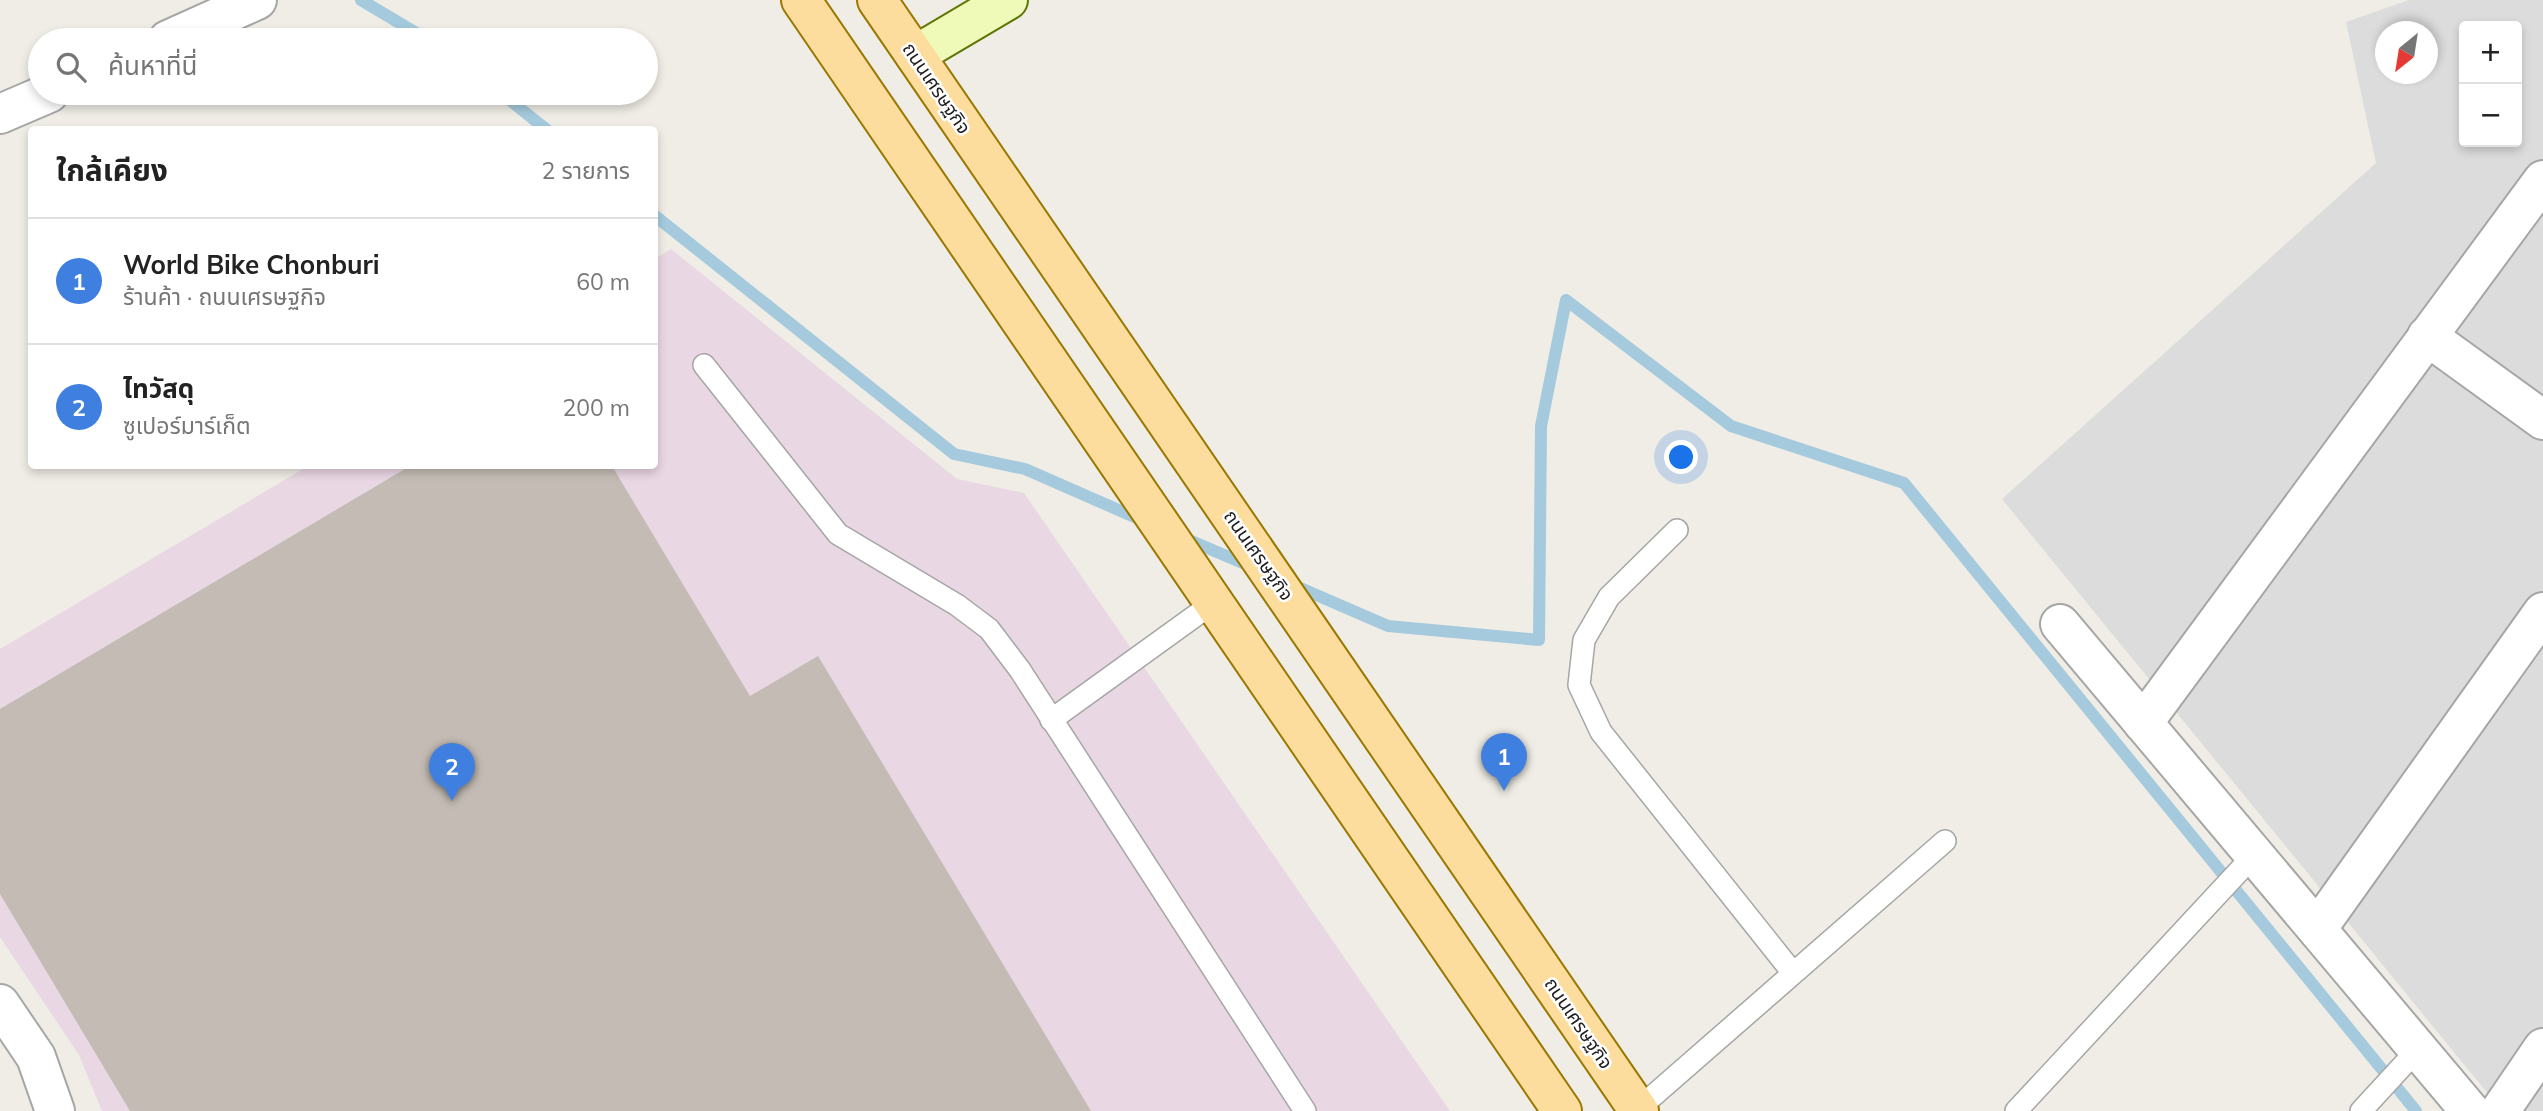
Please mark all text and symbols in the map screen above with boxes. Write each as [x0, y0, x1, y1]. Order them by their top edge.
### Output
north arrow [2375, 21, 2438, 84]
map controls [2459, 21, 2522, 147]
button: + [2459, 21, 2522, 84]
search box [28, 28, 658, 105]
street label: ถนนเศรษฐกิจ [898, 38, 976, 138]
icon: search [52, 48, 90, 86]
text: ค้นหาที่นี่ [108, 49, 198, 82]
button: − [2459, 84, 2522, 147]
text: ใกล้เคียง [56, 151, 168, 189]
text: 2 รายการ [542, 156, 630, 185]
text: World Bike Chonburi [123, 248, 380, 281]
text: 1 [72, 267, 86, 296]
text: 60 m [576, 267, 630, 296]
text: ร้านค้า · ถนนเศรษฐกิจ [123, 282, 326, 311]
text: ไทวัสดุ [123, 372, 194, 405]
text: 2 [72, 393, 86, 422]
text: 200 m [562, 393, 630, 422]
text: ซูเปอร์มาร์เก็ต [123, 411, 251, 440]
your location [1664, 440, 1698, 474]
street label: ถนนเศรษฐกิจ [1219, 505, 1299, 605]
pin: 1 [1481, 733, 1527, 791]
pin: 2 [429, 743, 475, 801]
street label: ถนนเศรษฐกิจ [1540, 973, 1618, 1073]

